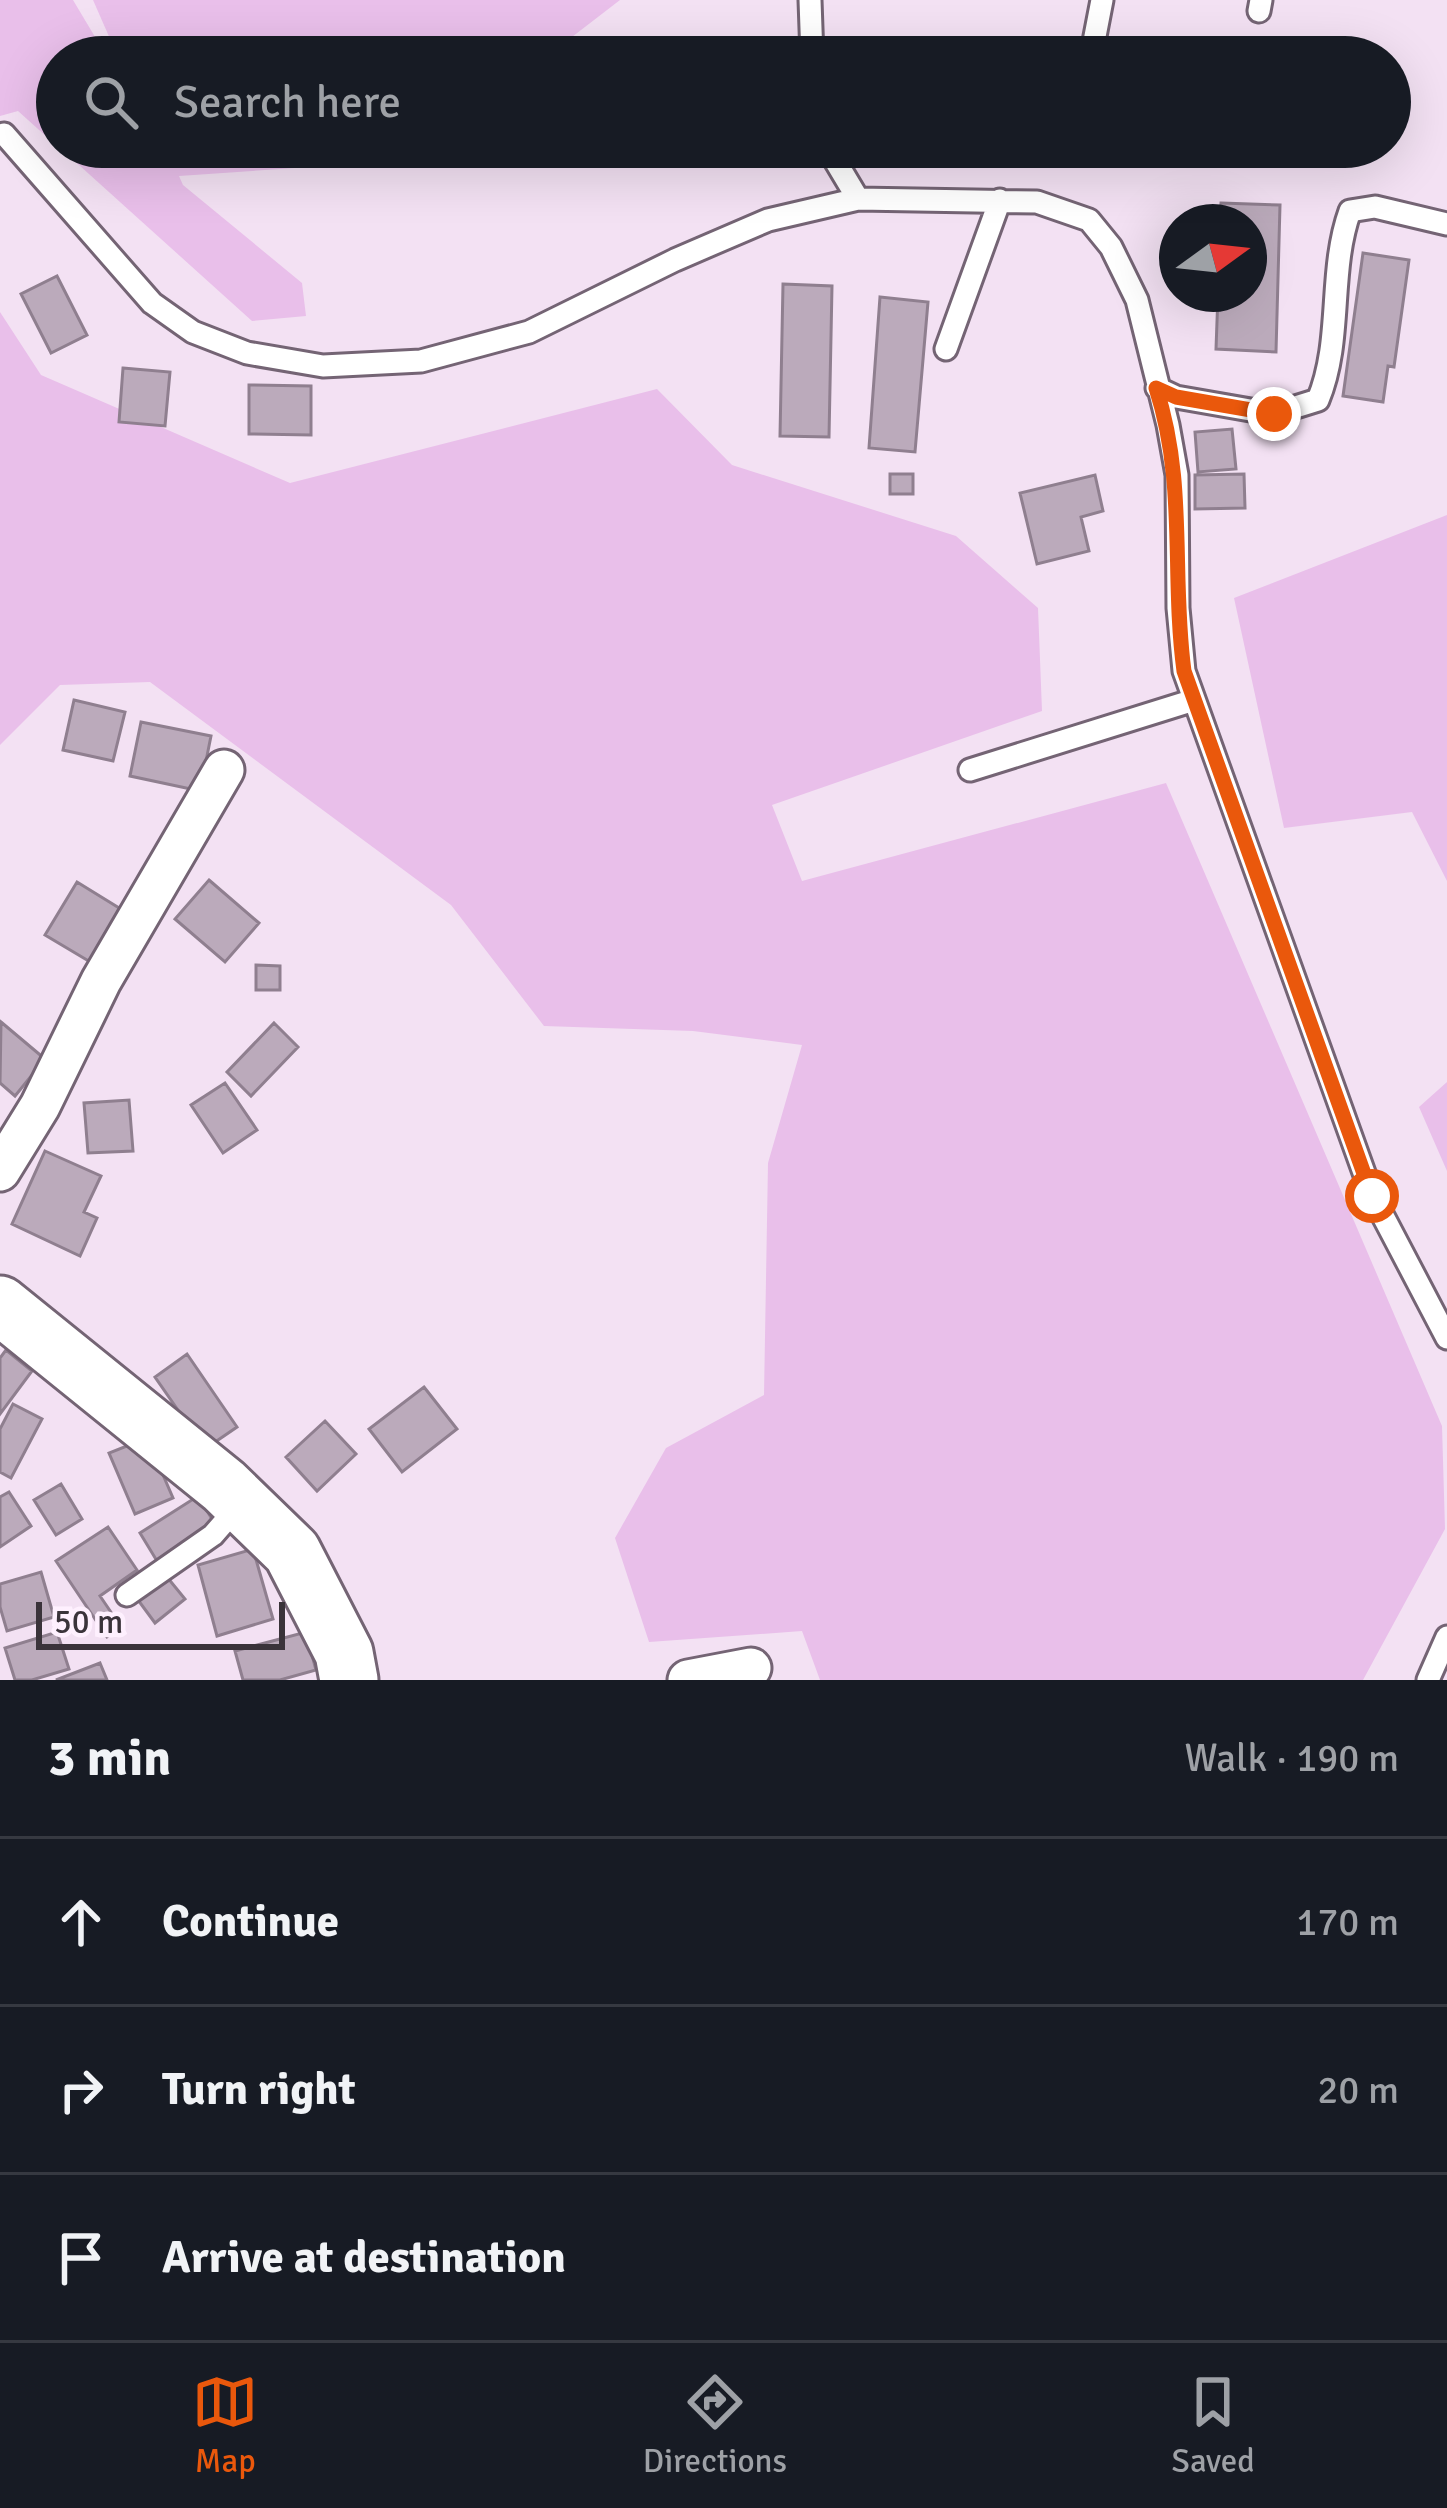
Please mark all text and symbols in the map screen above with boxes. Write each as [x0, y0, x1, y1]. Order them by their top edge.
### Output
search box [36, 36, 1411, 168]
icon: search [78, 69, 144, 135]
text: Search here [174, 75, 401, 130]
north arrow [1159, 204, 1267, 312]
route end [1247, 387, 1301, 441]
route start [1345, 1169, 1399, 1223]
scale bar [36, 1596, 285, 1649]
text: 50 m [54, 1602, 123, 1643]
text: 3 min [48, 1727, 171, 1790]
text: Walk · 190 m [1185, 1734, 1399, 1782]
icon: ahead [48, 1889, 114, 1955]
text: Continue [162, 1894, 339, 1949]
text: 170 m [1296, 1898, 1399, 1946]
icon: right [48, 2057, 114, 2123]
text: Turn right [162, 2062, 356, 2117]
text: 20 m [1317, 2066, 1399, 2114]
icon: arrive [48, 2225, 114, 2291]
text: Arrive at destination [162, 2230, 566, 2285]
tab: Map [192, 2369, 258, 2482]
tab: Directions [643, 2369, 787, 2482]
tab: Saved [1172, 2369, 1255, 2482]

